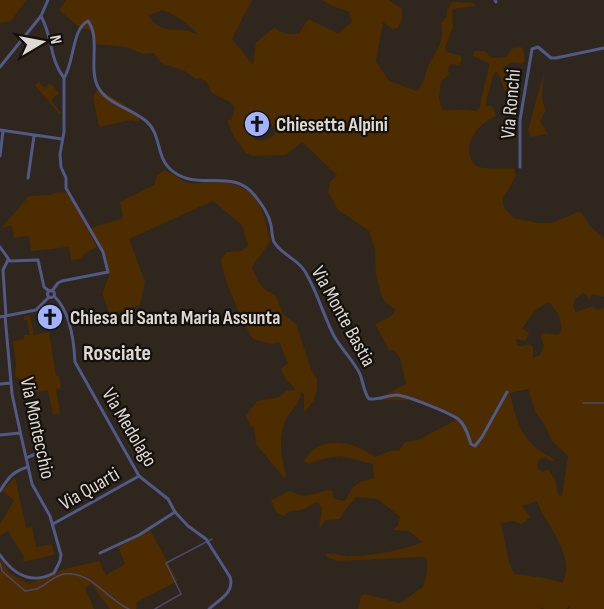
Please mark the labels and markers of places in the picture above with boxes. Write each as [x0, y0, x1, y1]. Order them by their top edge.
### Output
church icon: Chiesetta Alpini [242, 109, 272, 139]
place label: Chiesetta Alpini [276, 113, 388, 137]
church icon: Chiesa di Santa Maria Assunta [35, 302, 65, 332]
place label: Chiesa di Santa Maria Assunta [70, 306, 280, 330]

